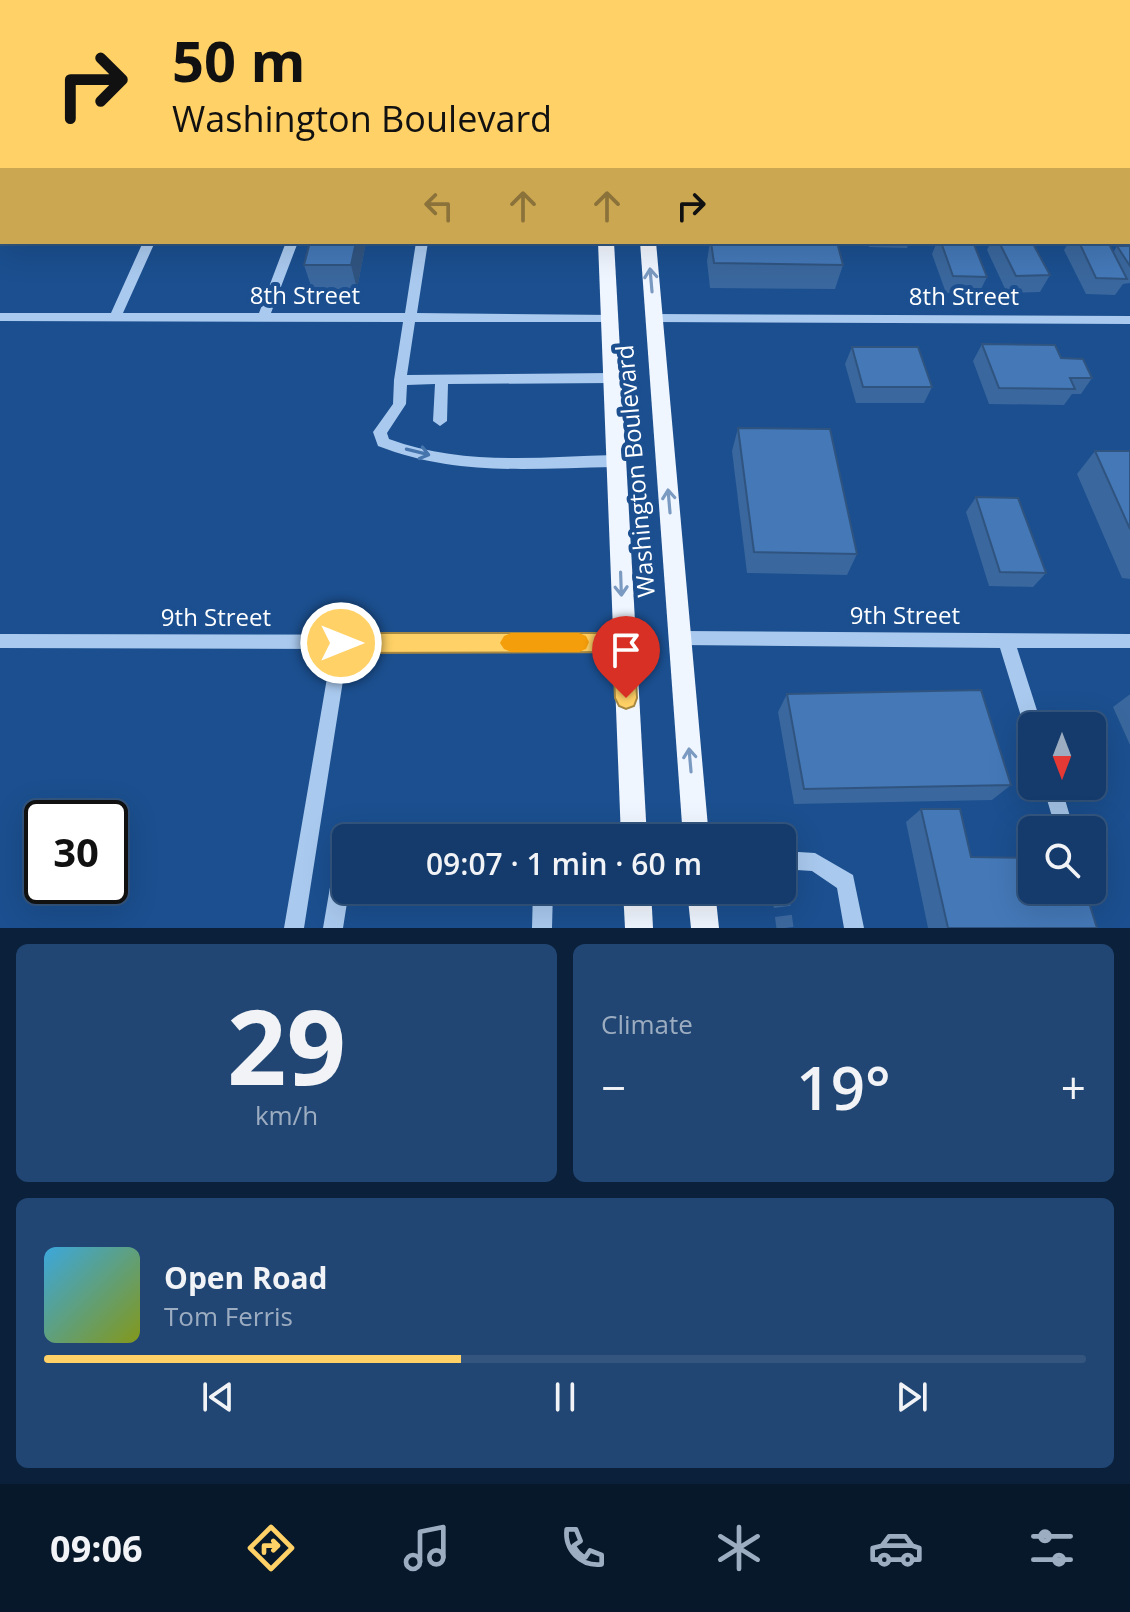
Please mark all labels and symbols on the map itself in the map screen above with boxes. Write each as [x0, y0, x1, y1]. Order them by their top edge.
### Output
one-way arrow [643, 267, 658, 294]
street label: 8th Street [250, 278, 360, 311]
street label: 8th Street [909, 279, 1019, 312]
street label: Washington Boulevard [607, 343, 662, 599]
one-way arrow [404, 446, 430, 461]
one-way arrow [661, 488, 676, 515]
one-way arrow [613, 570, 628, 597]
street label: 9th Street [850, 598, 960, 631]
street label: 9th Street [161, 600, 271, 633]
position arrow [299, 601, 383, 685]
pin [592, 616, 660, 698]
north arrow [1018, 712, 1106, 800]
one-way arrow [682, 747, 697, 774]
speed limit sign: 30 [24, 800, 128, 904]

